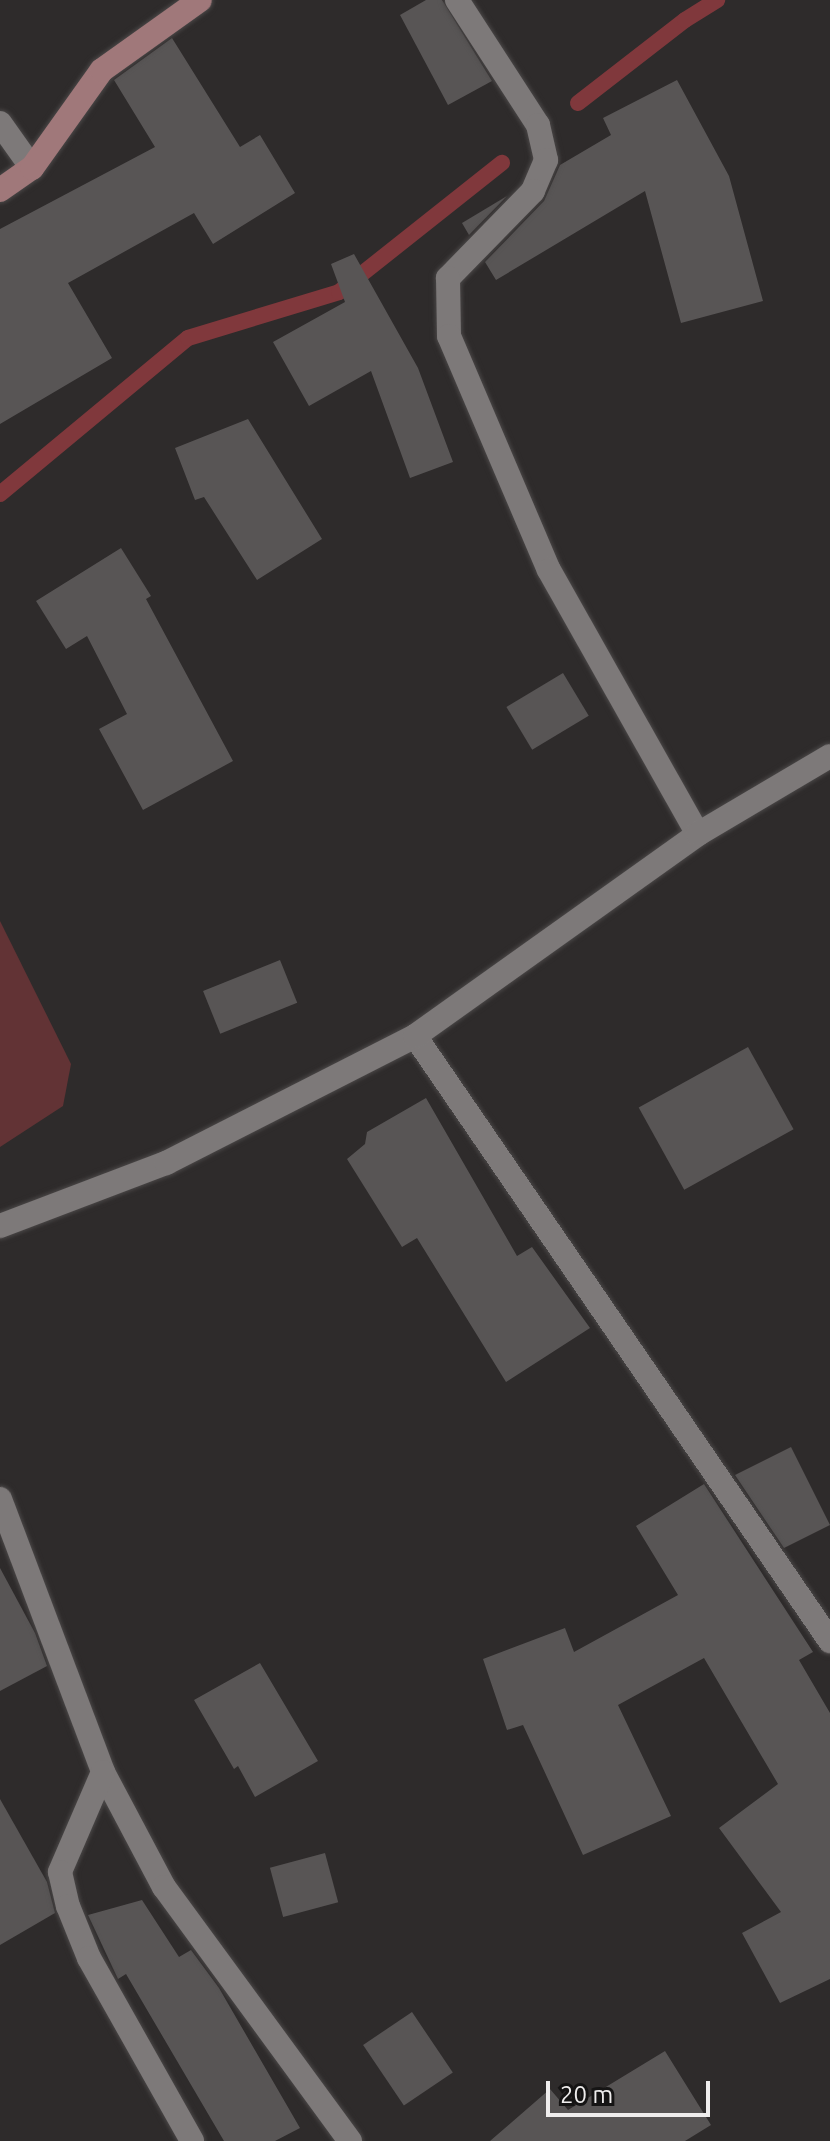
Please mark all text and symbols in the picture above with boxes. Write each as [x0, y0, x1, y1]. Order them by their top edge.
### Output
scale bar [550, 2065, 714, 2115]
text: 20 m [560, 2081, 613, 2108]

